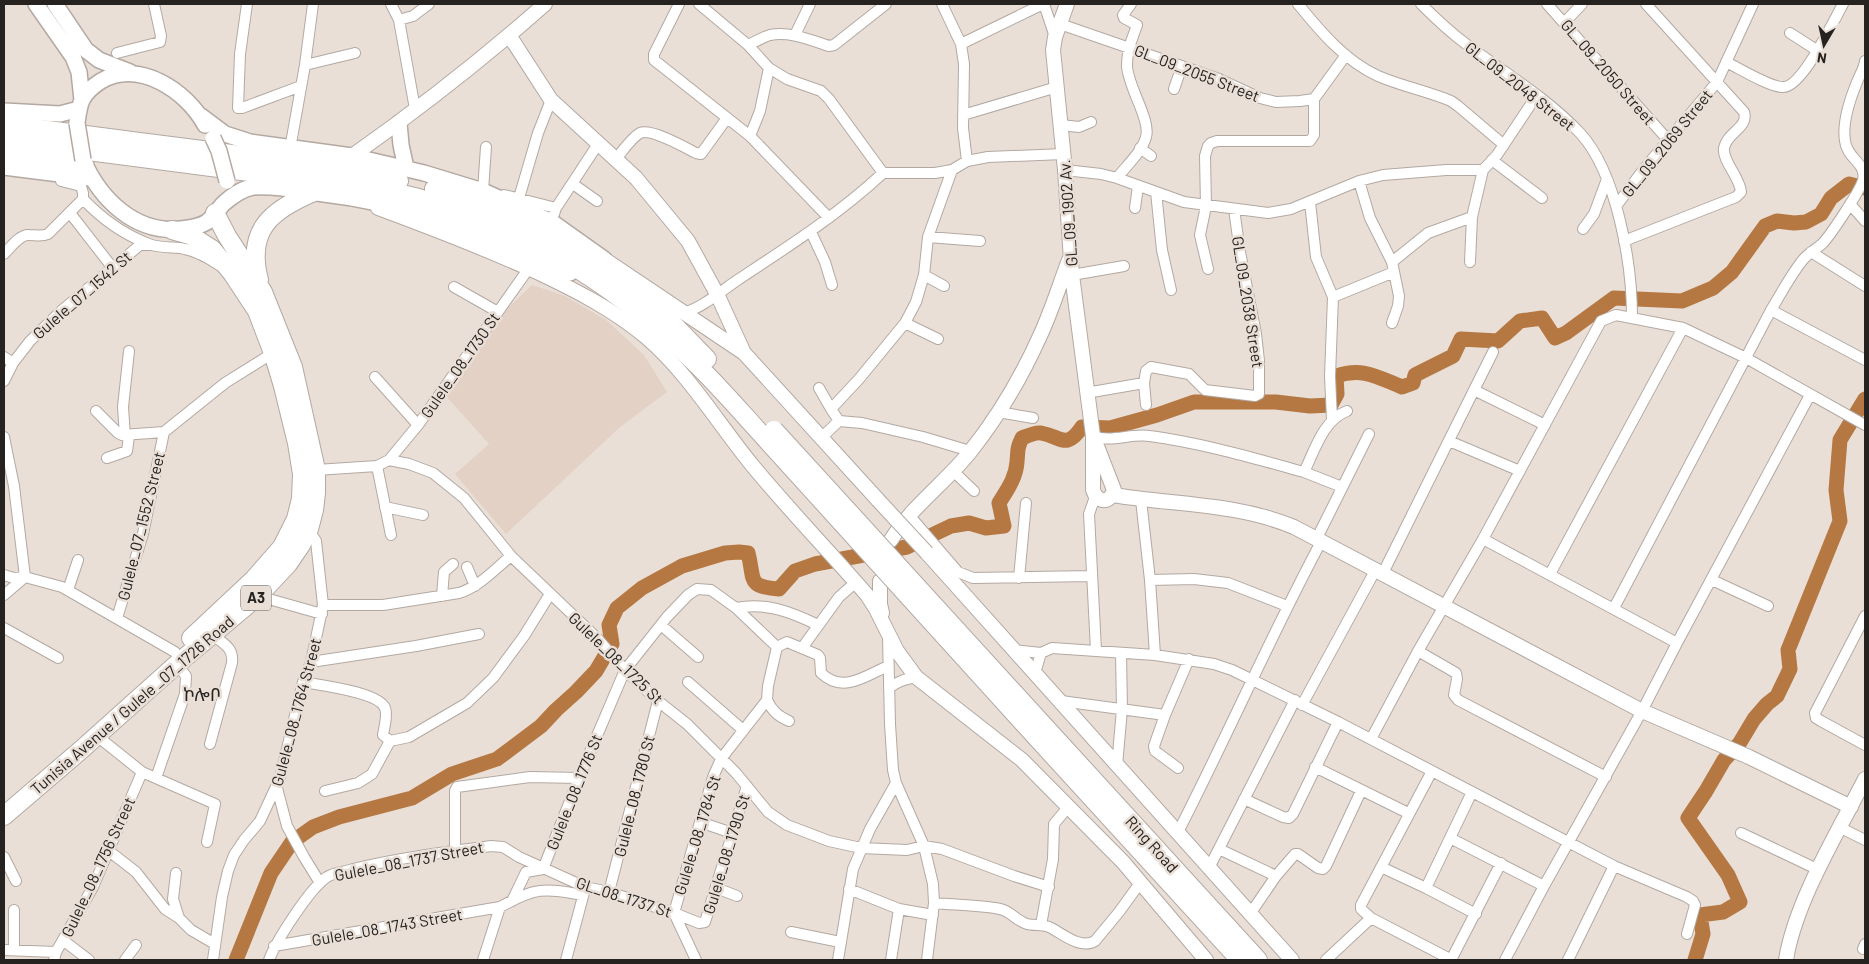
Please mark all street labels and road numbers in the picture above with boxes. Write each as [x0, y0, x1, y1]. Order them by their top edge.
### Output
street label: GL_09_2050 Street [1557, 15, 1659, 128]
street label: GL_09_2048 Street [1462, 37, 1579, 134]
street label: GL_09_2055 Street [1132, 40, 1263, 105]
street label: GL_09_2069 Street [1617, 85, 1716, 200]
street label: GL_09_1902 Av. [1054, 159, 1081, 267]
street label: GL_09_2038 Street [1229, 235, 1268, 369]
street label: Gulele_07_1542 St [28, 247, 135, 343]
street label: Gulele_08_1730 St [416, 308, 503, 421]
street label: Gulele_07_1552 Street [113, 450, 168, 602]
road number: A3 [241, 586, 271, 610]
street label: Gulele_08_1725 St [565, 608, 668, 708]
street label: Tunisia Avenue / Gulele _07_1726 Road [26, 611, 237, 798]
street label: Gulele_08_1764 Street [267, 636, 324, 788]
street label: Gulele_08_1776 St [542, 731, 605, 852]
street label: Gulele_08_1780 St [609, 733, 658, 859]
street label: Gulele_08_1784 St [669, 773, 724, 897]
street label: Gulele_08_1790 St [698, 792, 753, 916]
street label: Gulele_08_1756 Street [57, 794, 138, 940]
street label: Ring Road [1122, 811, 1183, 876]
street label: Gulele_08_1737 Street [333, 837, 485, 884]
street label: GL_08_1737 St [574, 872, 674, 921]
street label: Gulele_08_1743 Street [310, 904, 464, 949]

